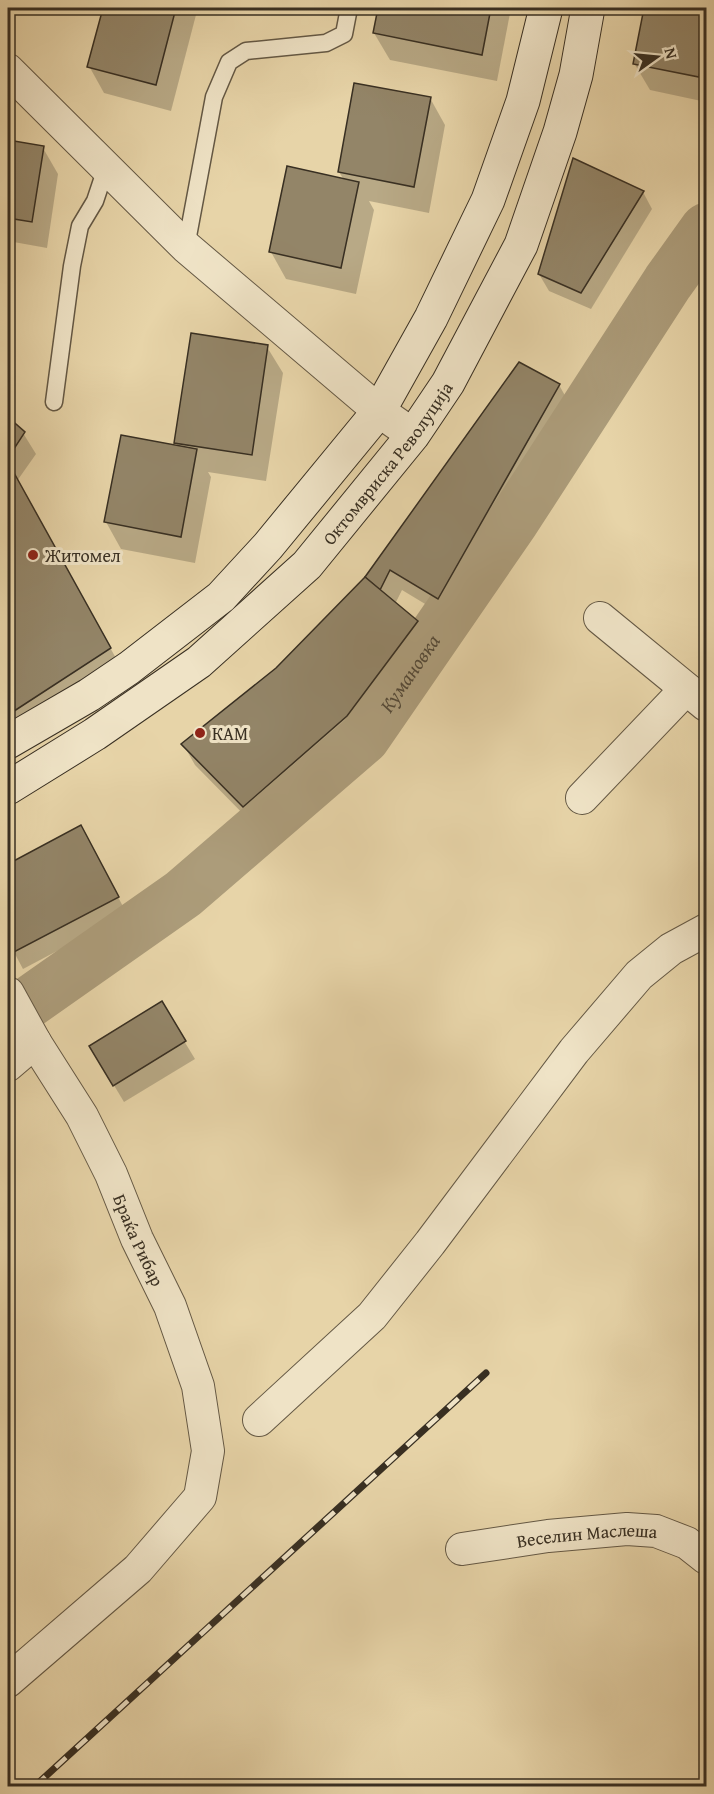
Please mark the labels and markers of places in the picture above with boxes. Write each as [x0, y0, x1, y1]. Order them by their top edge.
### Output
place label: Житомел [44, 542, 121, 569]
marker: Житомел [26, 548, 40, 562]
place label: КАМ [212, 720, 248, 747]
marker: КАМ [193, 726, 207, 740]

